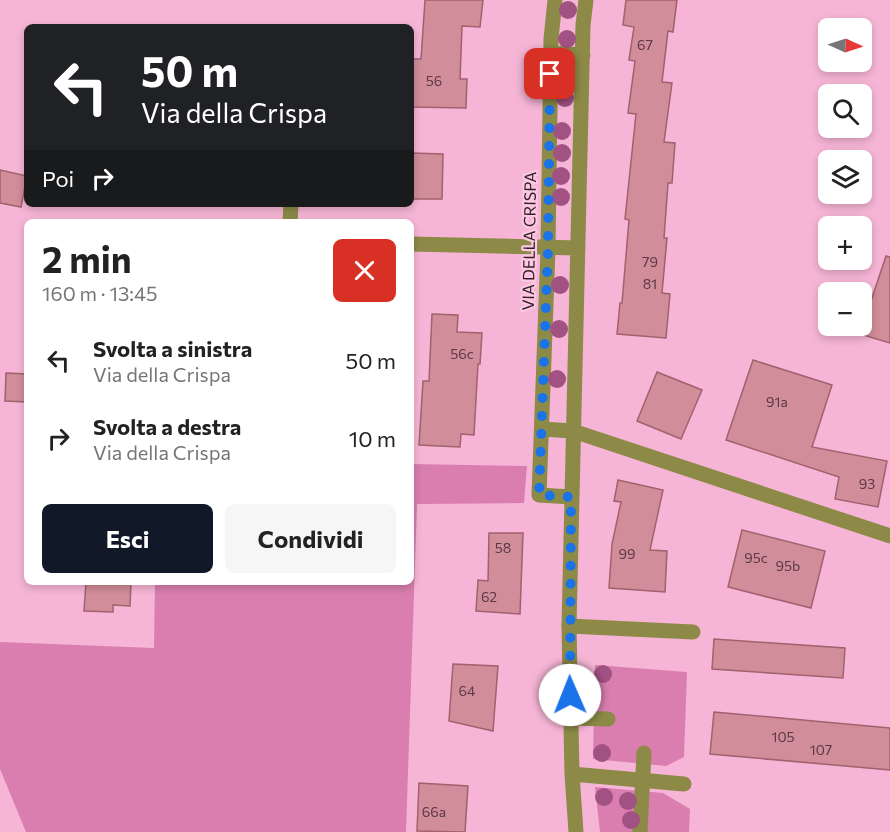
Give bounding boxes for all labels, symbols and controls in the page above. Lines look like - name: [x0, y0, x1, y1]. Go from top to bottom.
- north arrow: [818, 18, 872, 72]
- map controls: [818, 18, 872, 336]
- house number: 67: [637, 36, 653, 53]
- text: 50 m: [141, 44, 238, 96]
- icon: left: [42, 48, 120, 126]
- pin: [524, 48, 575, 99]
- icon: arrive: [533, 57, 566, 90]
- house number: 56: [426, 72, 442, 89]
- button: search: [818, 84, 872, 138]
- text: Via della Crispa: [141, 96, 327, 129]
- button: layers: [818, 150, 872, 204]
- icon: right: [86, 162, 119, 195]
- text: Poi: [42, 165, 74, 192]
- street label: VIA DELLA CRISPA: [518, 171, 539, 311]
- button: +: [818, 216, 872, 270]
- text: 2 min: [42, 236, 132, 280]
- button: close: [333, 239, 396, 302]
- house number: 79: [642, 253, 658, 270]
- house number: 81: [643, 275, 657, 292]
- text: 160 m · 13:45: [42, 281, 158, 305]
- button: −: [818, 282, 872, 336]
- text: Svolta a sinistra: [93, 335, 252, 362]
- icon: left: [42, 344, 75, 377]
- house number: 56c: [450, 345, 474, 362]
- text: 50 m: [346, 347, 396, 374]
- text: Via della Crispa: [93, 362, 231, 386]
- house number: 91a: [766, 393, 788, 410]
- text: Svolta a destra: [93, 413, 241, 440]
- icon: right: [42, 422, 75, 455]
- text: 10 m: [349, 425, 396, 452]
- text: Via della Crispa: [93, 440, 231, 464]
- house number: 93: [859, 475, 875, 492]
- button: Esci: [42, 504, 213, 573]
- button: Condividi: [225, 504, 396, 573]
- house number: 58: [495, 539, 511, 556]
- house number: 99: [619, 545, 636, 562]
- house number: 95c: [744, 549, 768, 566]
- house number: 95b: [776, 557, 800, 574]
- house number: 62: [481, 588, 497, 605]
- position arrow: [538, 663, 602, 727]
- house number: 64: [459, 682, 476, 699]
- house number: 105: [771, 728, 795, 745]
- house number: 107: [810, 741, 832, 758]
- house number: 66a: [422, 803, 446, 820]

